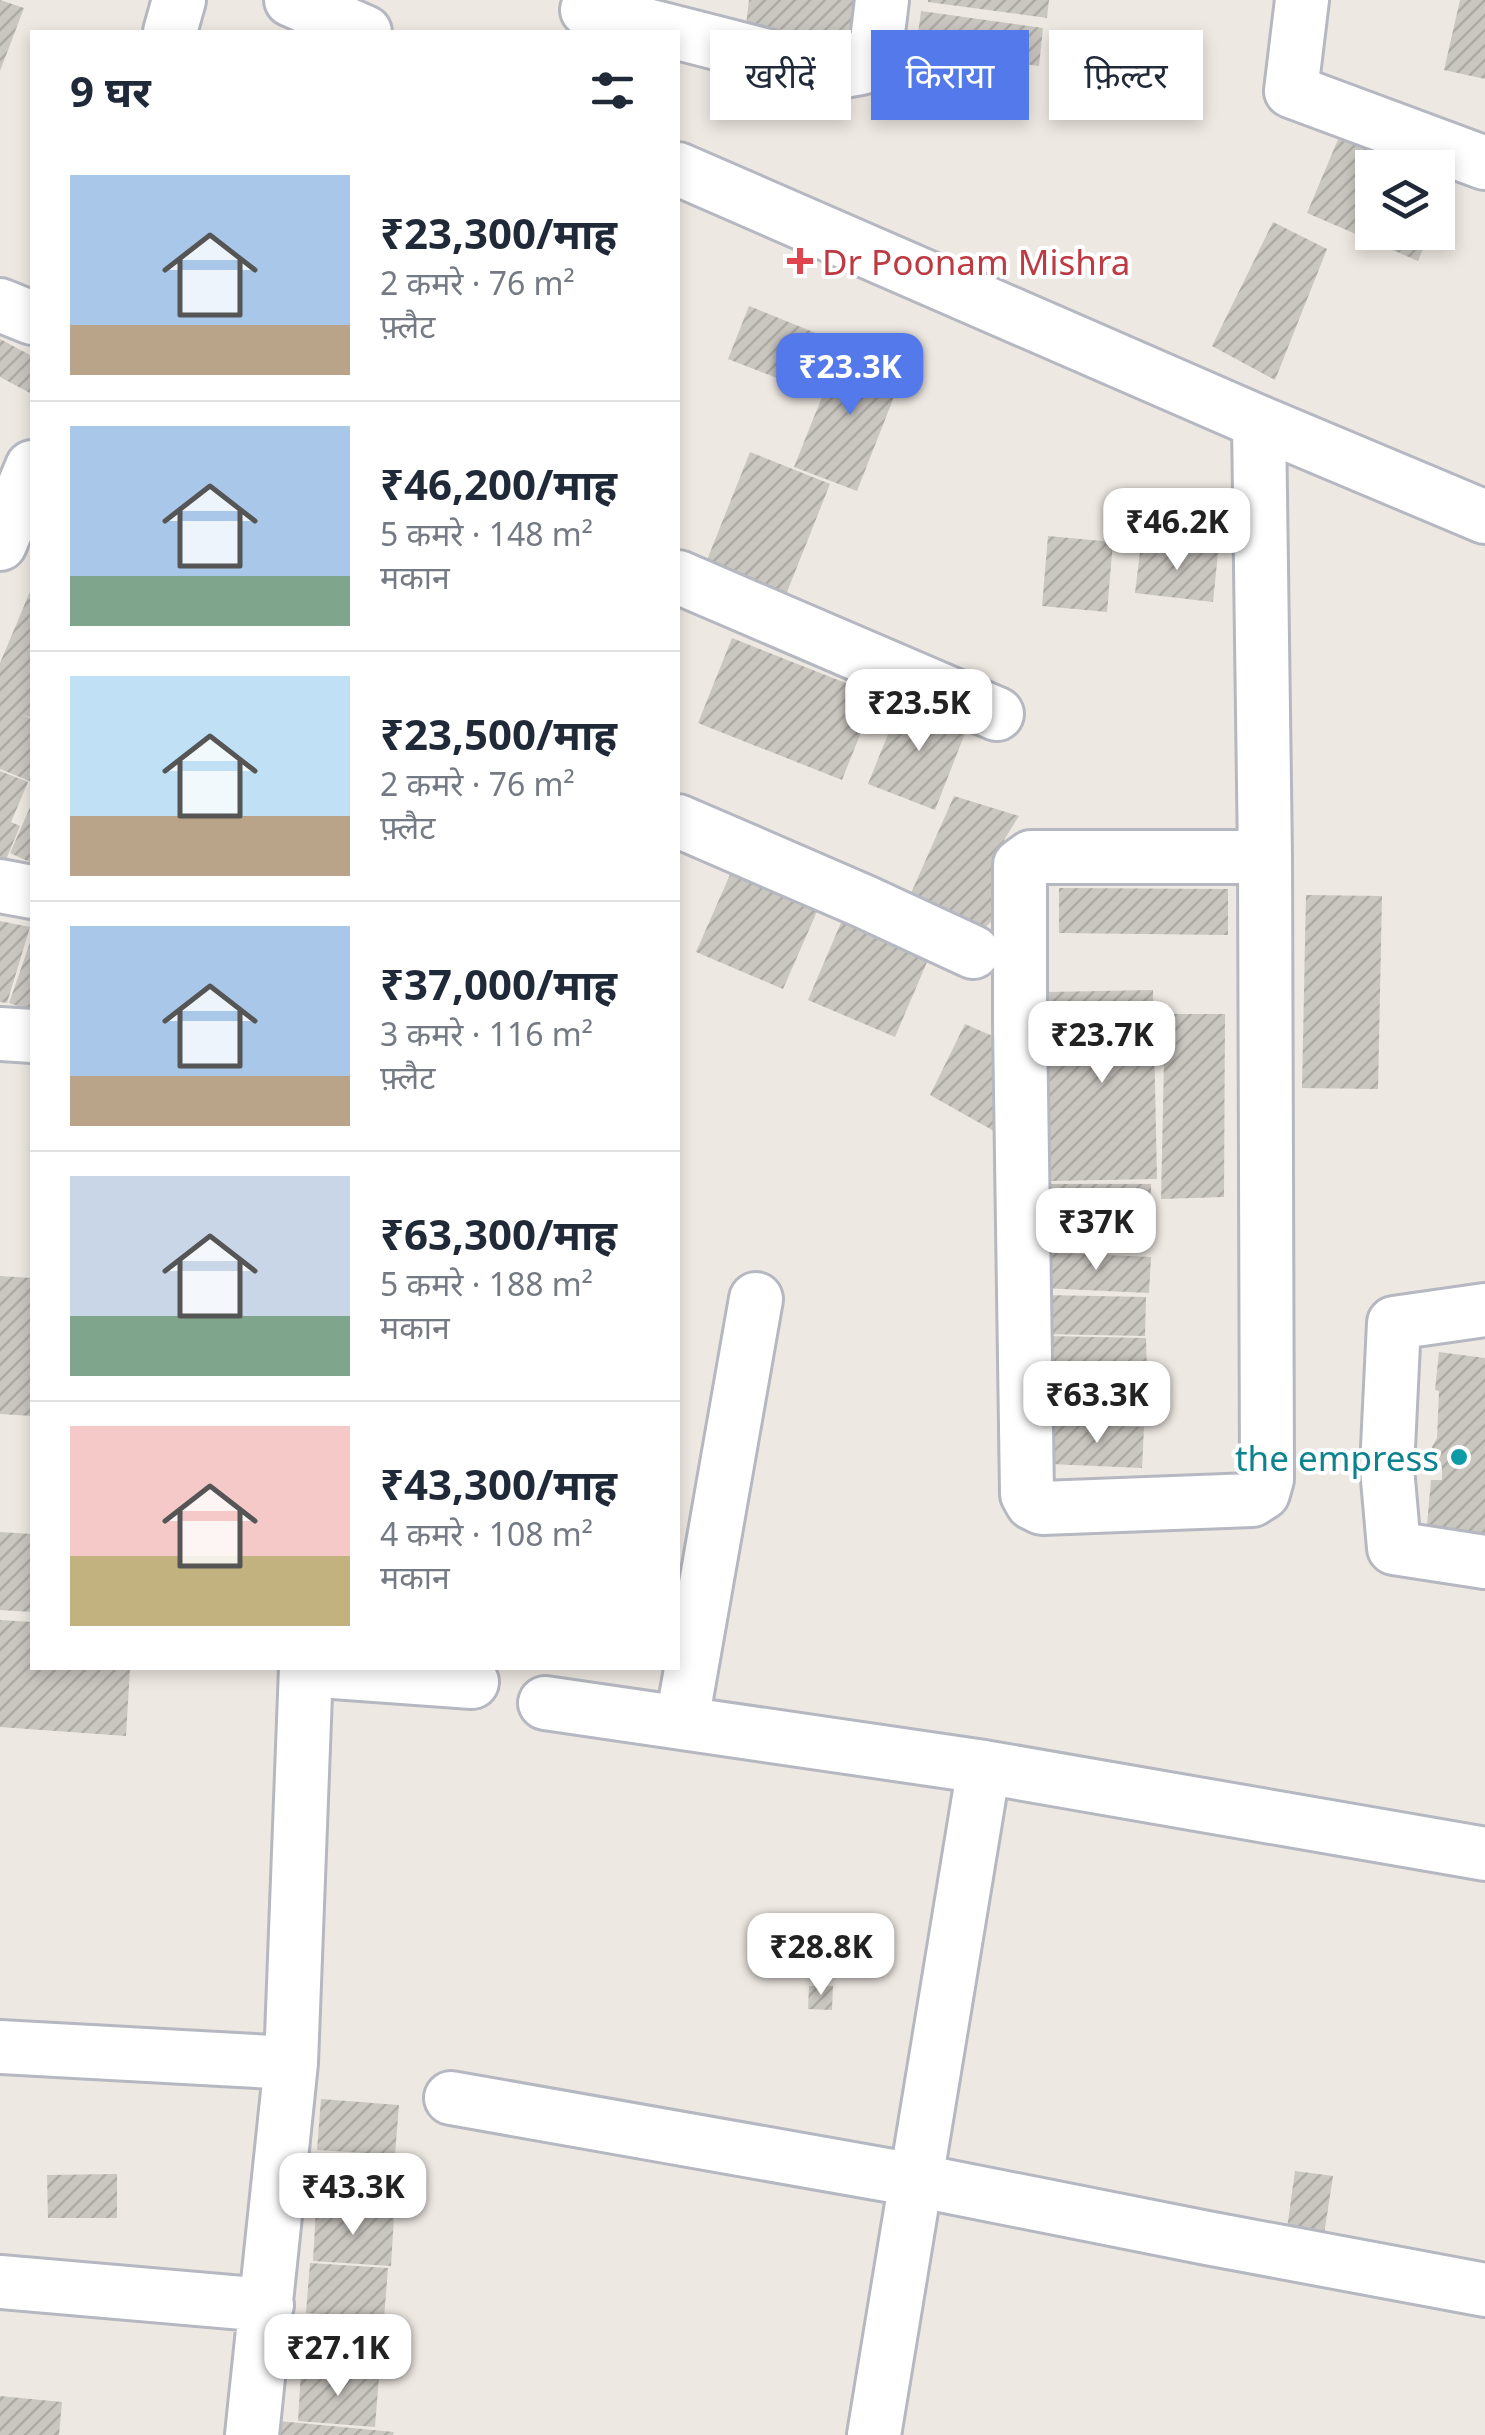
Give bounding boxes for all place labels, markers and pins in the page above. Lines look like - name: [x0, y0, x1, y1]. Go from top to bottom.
- place label: Dr Poonam Mishra: [822, 238, 1130, 285]
- marker: Dr Poonam Mishra: [787, 248, 813, 274]
- pin: ₹23.3K: [769, 333, 931, 418]
- pin: ₹46.2K: [1096, 488, 1258, 573]
- pin: ₹23.5K: [838, 669, 1000, 754]
- pin: ₹23.7K: [1021, 1001, 1183, 1086]
- pin: ₹37K: [1037, 1188, 1155, 1273]
- pin: ₹63.3K: [1016, 1361, 1178, 1446]
- place label: the empress: [1235, 1434, 1439, 1481]
- marker: the empress: [1448, 1446, 1470, 1468]
- pin: ₹28.8K: [740, 1913, 902, 1998]
- pin: ₹43.3K: [272, 2153, 434, 2238]
- pin: ₹27.1K: [257, 2314, 419, 2399]

